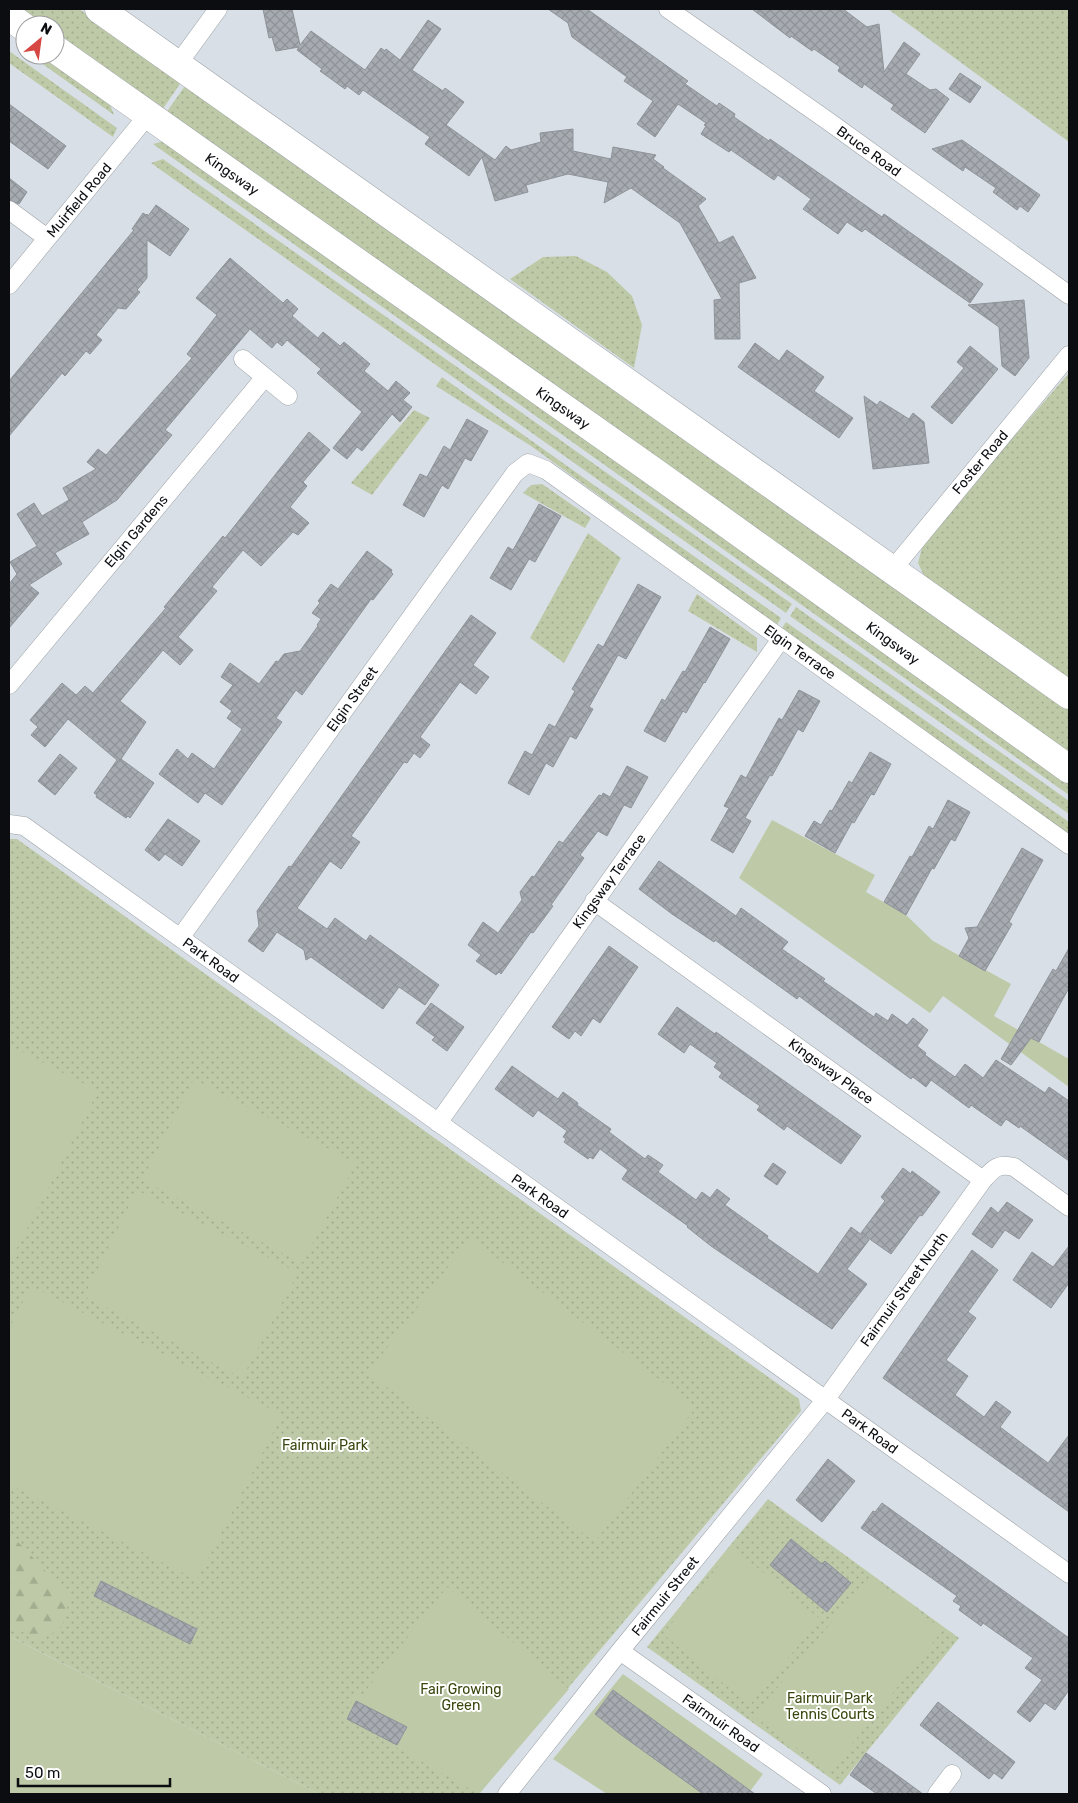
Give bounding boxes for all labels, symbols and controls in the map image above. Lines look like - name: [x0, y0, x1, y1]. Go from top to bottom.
- north arrow: [15, 15, 65, 65]
- text: N: [38, 19, 55, 39]
- street label: Bruce Road: [833, 122, 904, 180]
- street label: Kingsway: [201, 150, 262, 199]
- street label: Muirfield Road: [43, 160, 116, 241]
- street label: Kingsway: [532, 384, 593, 433]
- street label: Foster Road: [949, 427, 1012, 498]
- street label: Elgin Gardens: [101, 491, 172, 571]
- street label: Kingsway: [863, 618, 923, 669]
- street label: Elgin Terrace: [761, 621, 839, 683]
- street label: Elgin Street: [323, 663, 382, 735]
- street label: Kingsway Terrace: [569, 830, 650, 932]
- street label: Park Road: [179, 934, 242, 987]
- street label: Kingsway Place: [785, 1035, 877, 1108]
- street label: Park Road: [508, 1171, 571, 1222]
- street label: Fairmuir Street North: [857, 1229, 952, 1350]
- street label: Park Road: [838, 1405, 901, 1458]
- park label: Fairmuir Park: [282, 1437, 369, 1454]
- street label: Fairmuir Street: [628, 1553, 703, 1640]
- park label: Fair Growing Green: [420, 1681, 502, 1714]
- park label: Fairmuir Park Tennis Courts: [785, 1690, 875, 1723]
- street label: Fairmuir Road: [679, 1691, 762, 1756]
- scale bar: [18, 1756, 170, 1788]
- text: 50 m: [25, 1764, 60, 1782]

